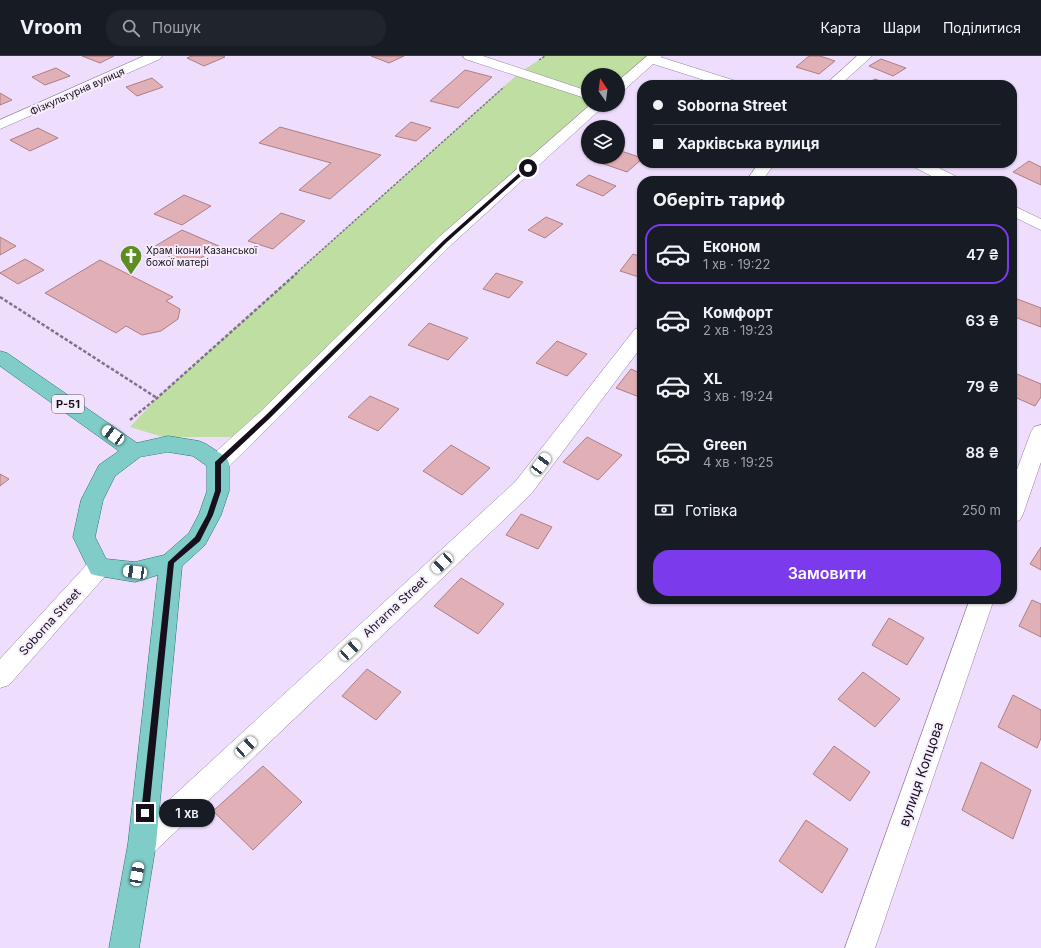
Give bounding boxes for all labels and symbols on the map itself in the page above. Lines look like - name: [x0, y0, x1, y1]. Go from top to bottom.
- street label: Фізкультурна вулиця: [28, 65, 126, 117]
- north arrow: [581, 68, 625, 112]
- route start: [519, 159, 537, 177]
- church icon: Храм ікони Казанської божої матері: [118, 243, 144, 276]
- place label: Храм ікони Казанської божої матері: [146, 244, 258, 268]
- road number: Р-51: [52, 395, 84, 413]
- car: [100, 423, 126, 447]
- car: [529, 451, 553, 477]
- car: [429, 550, 455, 576]
- car: [122, 564, 148, 580]
- street label: Ahrarna Street: [359, 573, 430, 640]
- street label: Soborna Street: [16, 585, 84, 658]
- car: [337, 637, 363, 663]
- street label: вулиця Копцова: [895, 719, 946, 828]
- car: [233, 734, 259, 760]
- callout: 1 хв: [159, 799, 215, 827]
- route end: [136, 804, 154, 822]
- car: [129, 861, 145, 887]

